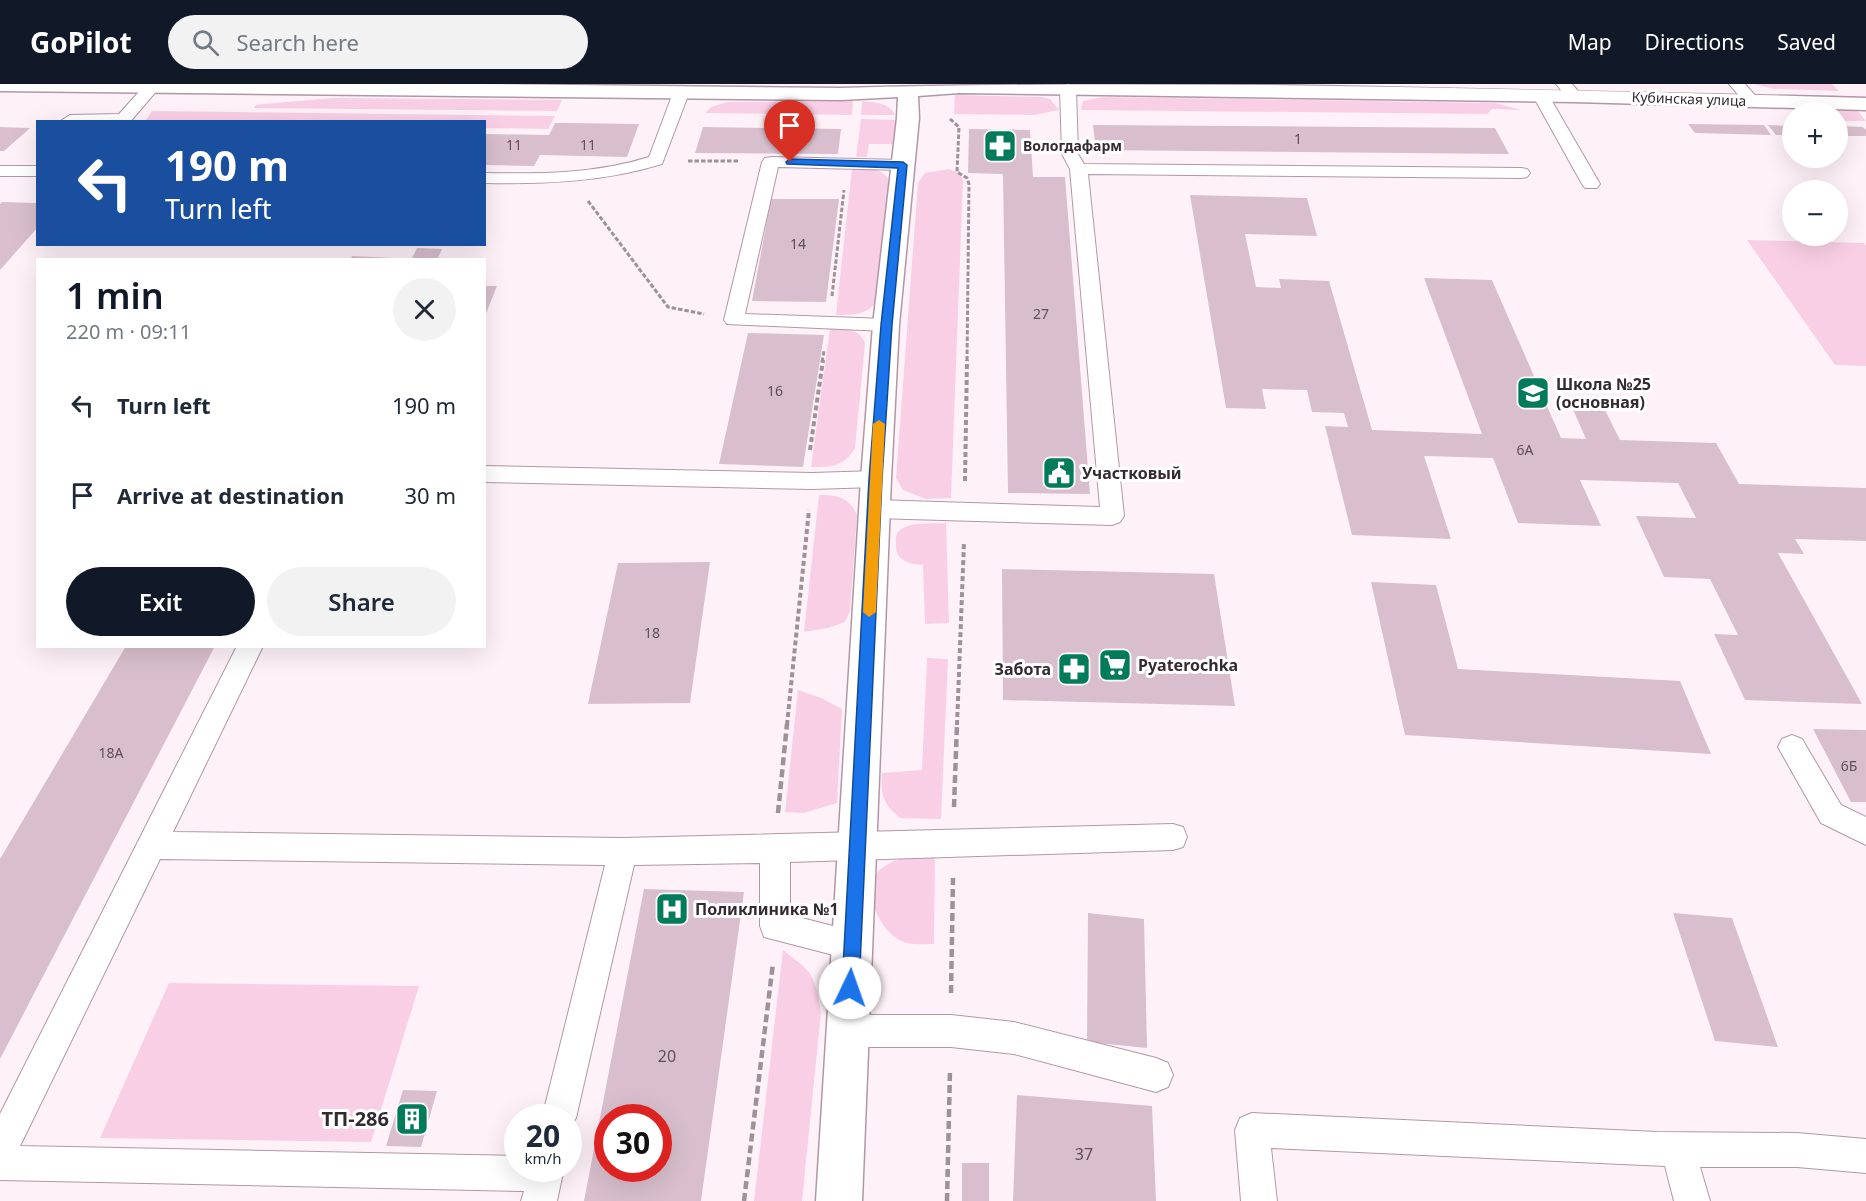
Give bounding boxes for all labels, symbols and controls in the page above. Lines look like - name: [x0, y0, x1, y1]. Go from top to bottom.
- search box: [168, 15, 588, 69]
- text: GoPilot: [30, 23, 132, 61]
- icon: search: [189, 26, 222, 59]
- text: Search here: [237, 27, 359, 57]
- text: Map: [1568, 28, 1612, 56]
- text: Directions: [1645, 28, 1744, 56]
- text: Saved: [1777, 28, 1836, 56]
- street label: Кубинская улица: [1631, 87, 1747, 110]
- pin: [764, 100, 815, 162]
- map controls: [1782, 102, 1848, 246]
- button: +: [1782, 102, 1848, 168]
- icon: arrive: [773, 109, 806, 142]
- pharmacy icon: Вологдафарм: [982, 128, 1018, 164]
- house number: 1: [1294, 129, 1302, 148]
- house number: 11: [506, 135, 522, 154]
- house number: 11: [580, 135, 596, 154]
- text: 190 m: [165, 136, 289, 193]
- place label: Вологдафарм: [1023, 136, 1122, 155]
- icon: left: [66, 144, 144, 222]
- button: −: [1782, 180, 1848, 246]
- text: Turn left: [165, 190, 271, 227]
- house number: 14: [790, 234, 806, 253]
- text: 1 min: [66, 271, 164, 320]
- button: close: [393, 278, 456, 341]
- house number: 27: [1033, 304, 1049, 323]
- text: 220 m · 09:11: [66, 318, 191, 345]
- place label: Школа №25 (основная): [1556, 373, 1651, 413]
- school or university icon: Школа №25 (основная): [1515, 375, 1551, 411]
- house number: 16: [767, 381, 783, 400]
- icon: left: [66, 389, 99, 422]
- text: Turn left: [117, 390, 211, 420]
- text: 190 m: [392, 390, 456, 420]
- house number: 6А: [1517, 440, 1534, 459]
- public building icon: Участковый: [1041, 455, 1077, 491]
- place label: Участковый: [1082, 462, 1182, 484]
- icon: arrive: [66, 479, 99, 512]
- text: Arrive at destination: [117, 480, 344, 510]
- text: 30 m: [405, 480, 456, 510]
- button: Exit: [66, 567, 255, 636]
- button: Share: [267, 567, 456, 636]
- house number: 18: [644, 623, 660, 642]
- supermarket icon: Pyaterochka: [1097, 647, 1133, 683]
- pharmacy icon: Забота: [1056, 651, 1092, 687]
- place label: Pyaterochka: [1138, 654, 1238, 676]
- place label: Забота: [995, 658, 1051, 680]
- house number: 18А: [99, 743, 124, 762]
- house number: 6Б: [1841, 756, 1857, 775]
- hospital icon: Поликлиника №1: [654, 891, 690, 927]
- place label: Поликлиника №1: [695, 898, 839, 920]
- position arrow: [818, 956, 882, 1020]
- house number: 20: [658, 1045, 676, 1067]
- building icon: ТП-286: [394, 1101, 430, 1137]
- speed limit sign: 30: [594, 1104, 672, 1182]
- place label: ТП-286: [322, 1105, 389, 1132]
- text: 20: [526, 1115, 560, 1156]
- house number: 37: [1075, 1143, 1093, 1165]
- text: km/h: [525, 1148, 561, 1168]

